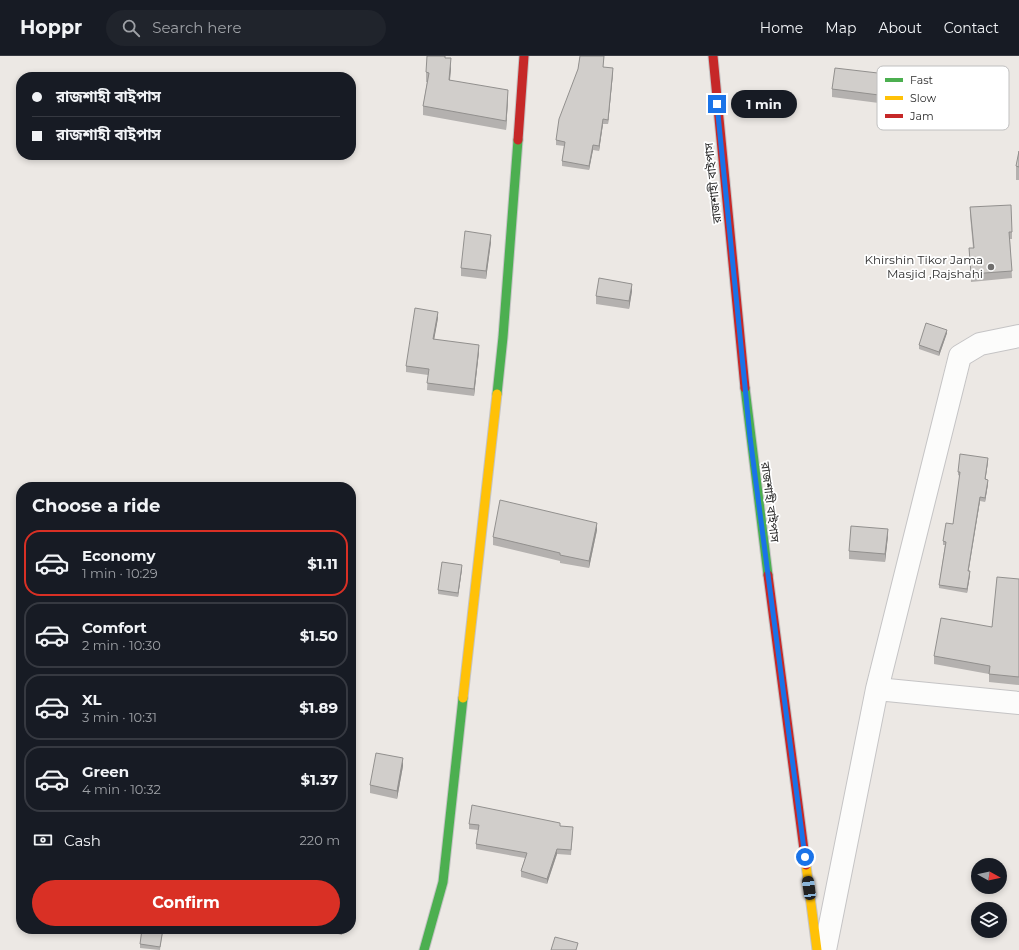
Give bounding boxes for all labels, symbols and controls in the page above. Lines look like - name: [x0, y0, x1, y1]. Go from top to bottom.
- search box: [106, 10, 386, 46]
- text: Hoppr: [20, 16, 82, 39]
- icon: search: [120, 17, 142, 39]
- text: Search here: [152, 18, 241, 37]
- text: Home: [760, 19, 803, 37]
- text: Map: [825, 19, 856, 37]
- text: About: [878, 19, 922, 37]
- text: Contact: [944, 19, 999, 37]
- legend: [877, 66, 1009, 130]
- text: Fast: [910, 73, 934, 87]
- text: রাজশাহী বাইপাস: [56, 87, 161, 106]
- callout: 1 min: [731, 90, 797, 118]
- text: Slow: [910, 91, 936, 105]
- route end: [708, 95, 726, 113]
- text: 1 min: [746, 96, 782, 112]
- text: Jam: [909, 109, 934, 123]
- text: রাজশাহী বাইপাস: [56, 125, 161, 144]
- street label: রাজশাহী বাইপাস: [701, 142, 724, 225]
- place label: Khirshin Tikor Jama Masjid ,Rajshahi: [864, 252, 983, 281]
- marker: Khirshin Tikor Jama Masjid ,Rajshahi: [986, 262, 996, 272]
- street label: রাজশাহী বাইপাস: [758, 460, 783, 543]
- text: Choose a ride: [32, 495, 160, 517]
- icon: car: [34, 545, 70, 581]
- text: Economy: [82, 546, 155, 565]
- text: $1.11: [307, 554, 338, 573]
- text: 1 min · 10:29: [82, 565, 158, 581]
- icon: car: [34, 617, 70, 653]
- text: Comfort: [82, 618, 147, 637]
- text: $1.50: [300, 626, 338, 645]
- text: 2 min · 10:30: [82, 637, 161, 653]
- icon: car: [34, 689, 70, 725]
- text: XL: [82, 690, 101, 709]
- text: $1.89: [299, 698, 338, 717]
- text: 3 min · 10:31: [82, 709, 157, 725]
- icon: car: [34, 761, 70, 797]
- text: Green: [82, 762, 129, 781]
- text: $1.37: [301, 770, 338, 789]
- text: 4 min · 10:32: [82, 781, 161, 797]
- icon: cash: [32, 829, 54, 851]
- text: Cash: [64, 831, 101, 850]
- text: 220 m: [299, 832, 340, 848]
- route start: [796, 848, 814, 866]
- north arrow: [971, 858, 1007, 894]
- map controls: [971, 858, 1007, 938]
- car: [801, 875, 817, 901]
- button: Confirm: [32, 880, 340, 926]
- button: layers: [971, 902, 1007, 938]

